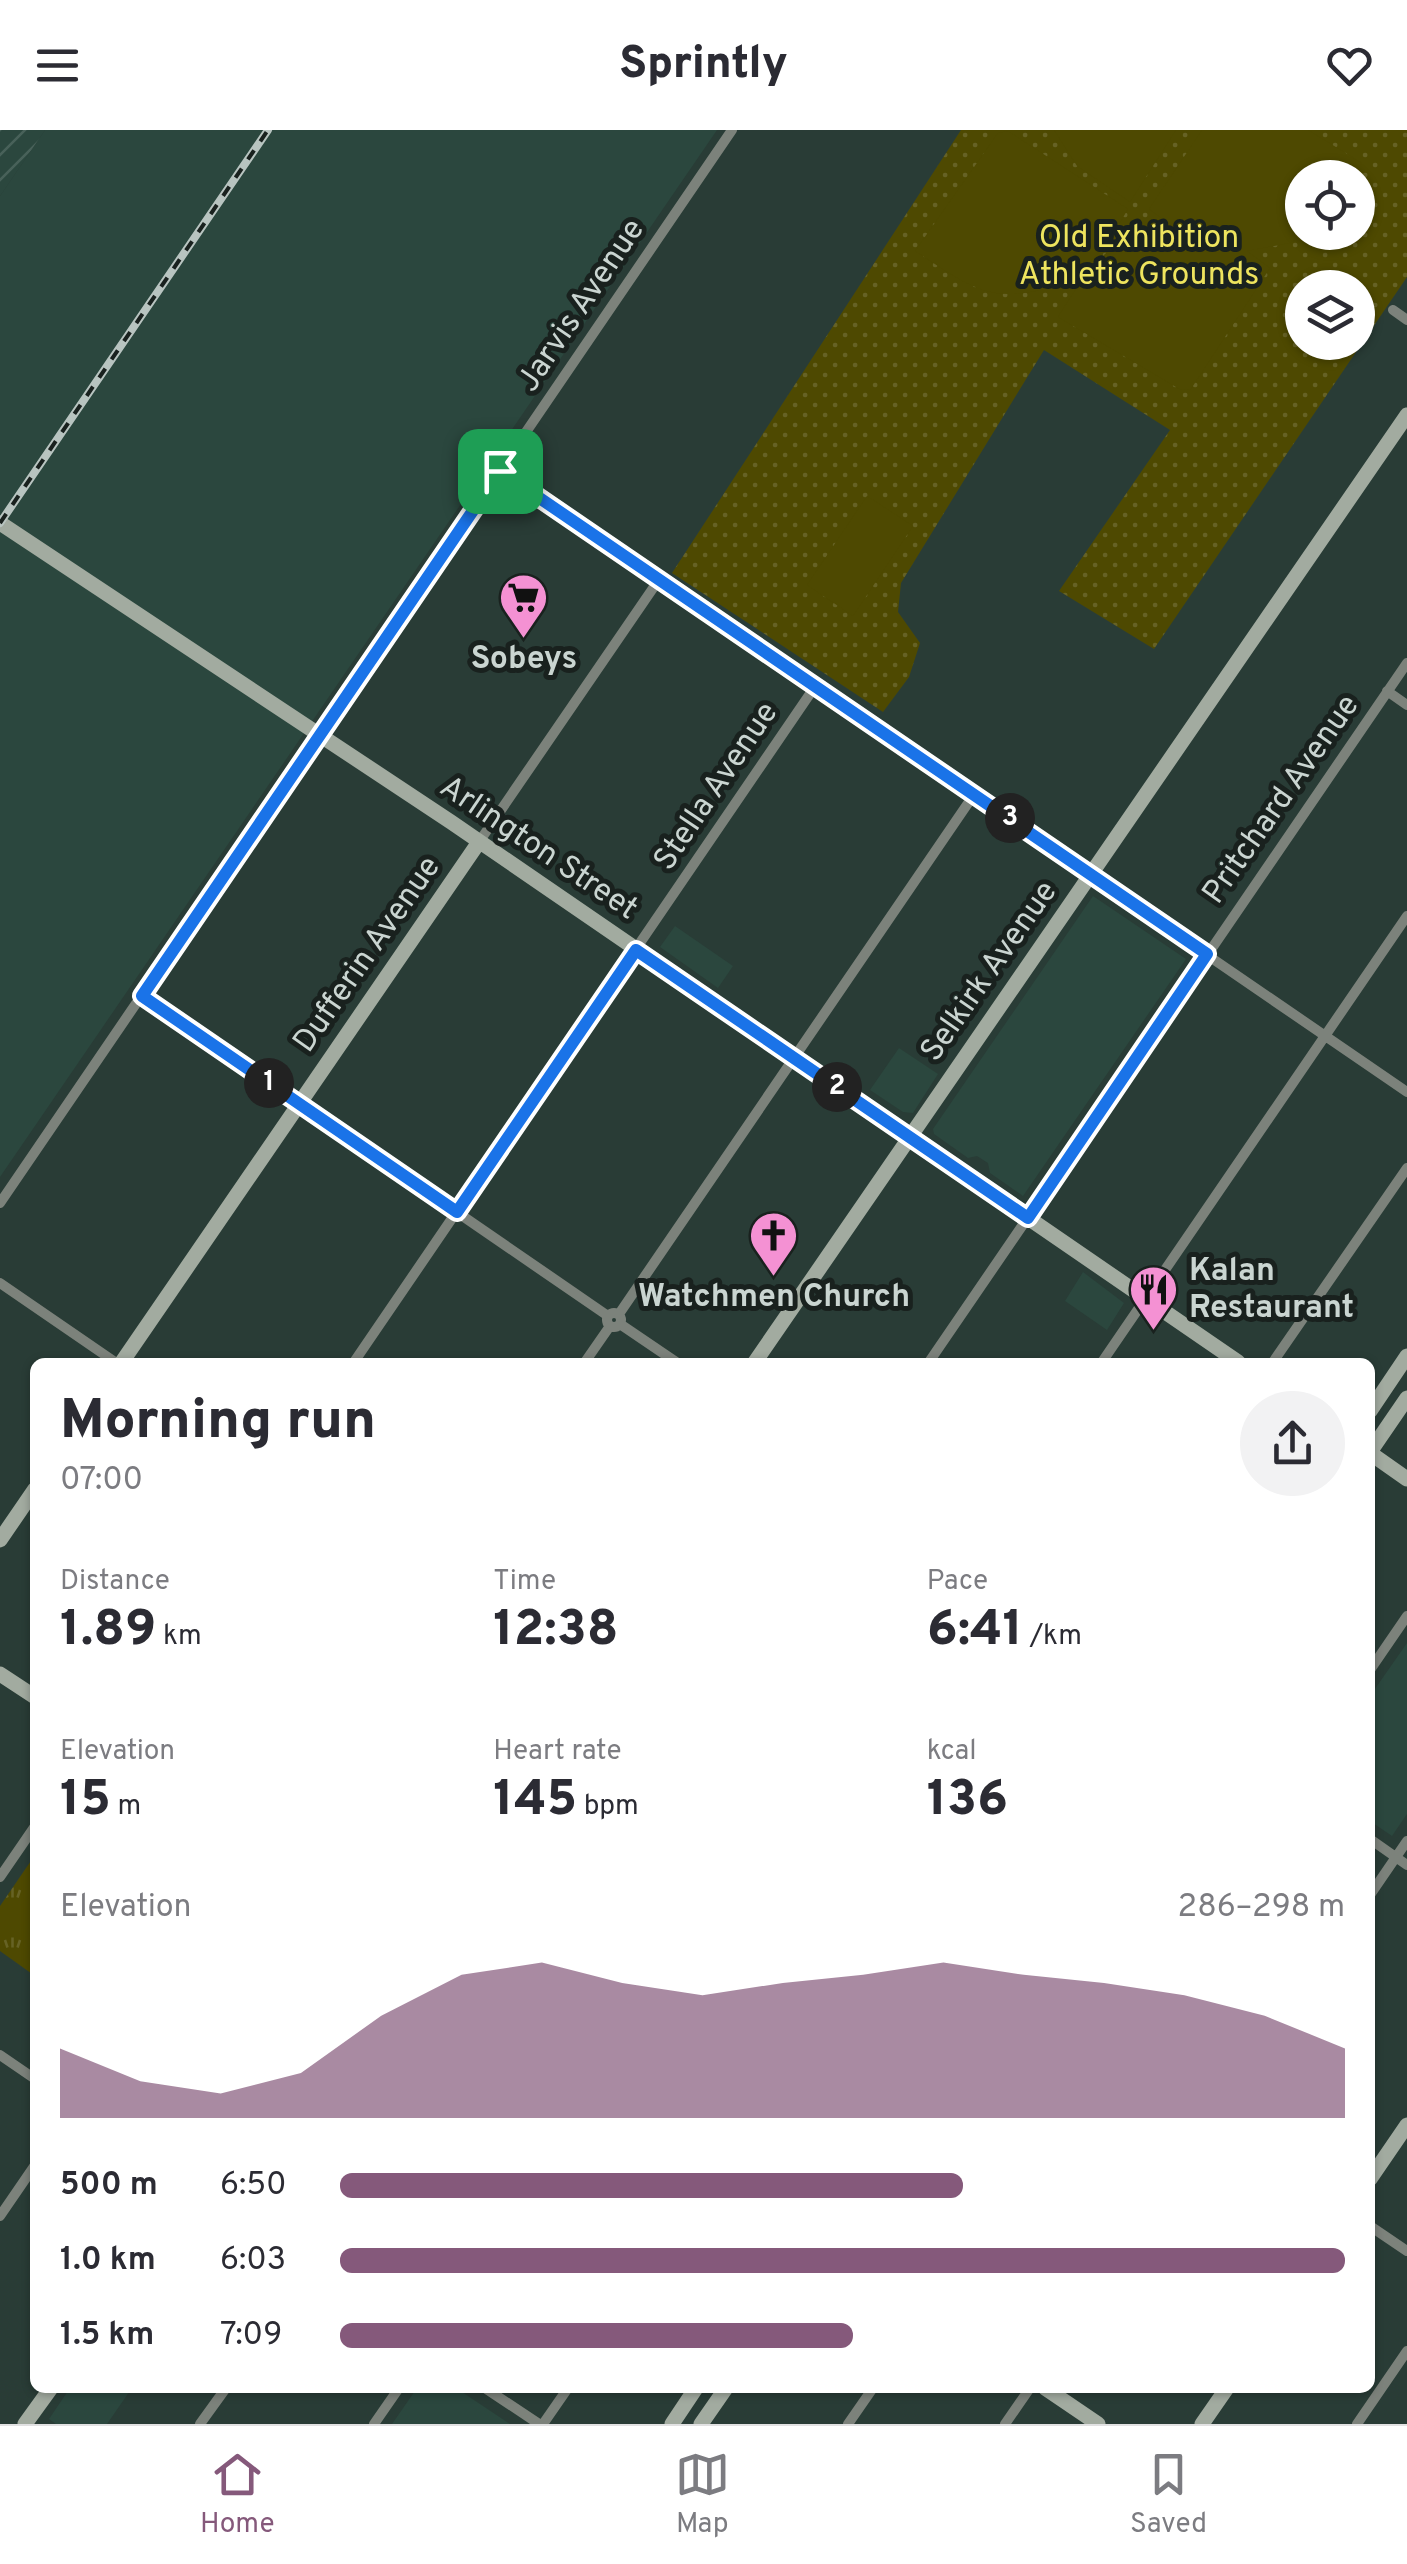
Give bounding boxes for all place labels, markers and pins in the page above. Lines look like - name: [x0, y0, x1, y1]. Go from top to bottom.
- pin: [458, 429, 543, 514]
- supermarket icon: Sobeys: [498, 572, 550, 640]
- place label: Sobeys: [471, 640, 577, 680]
- pin: 3: [985, 793, 1035, 843]
- pin: 1: [244, 1058, 294, 1108]
- pin: 2: [812, 1062, 862, 1112]
- church icon: Watchmen Church: [748, 1210, 800, 1278]
- place label: Kalan Restaurant: [1189, 1252, 1354, 1329]
- restaurant icon: Kalan Restaurant: [1128, 1264, 1180, 1332]
- place label: Watchmen Church: [638, 1278, 910, 1318]

